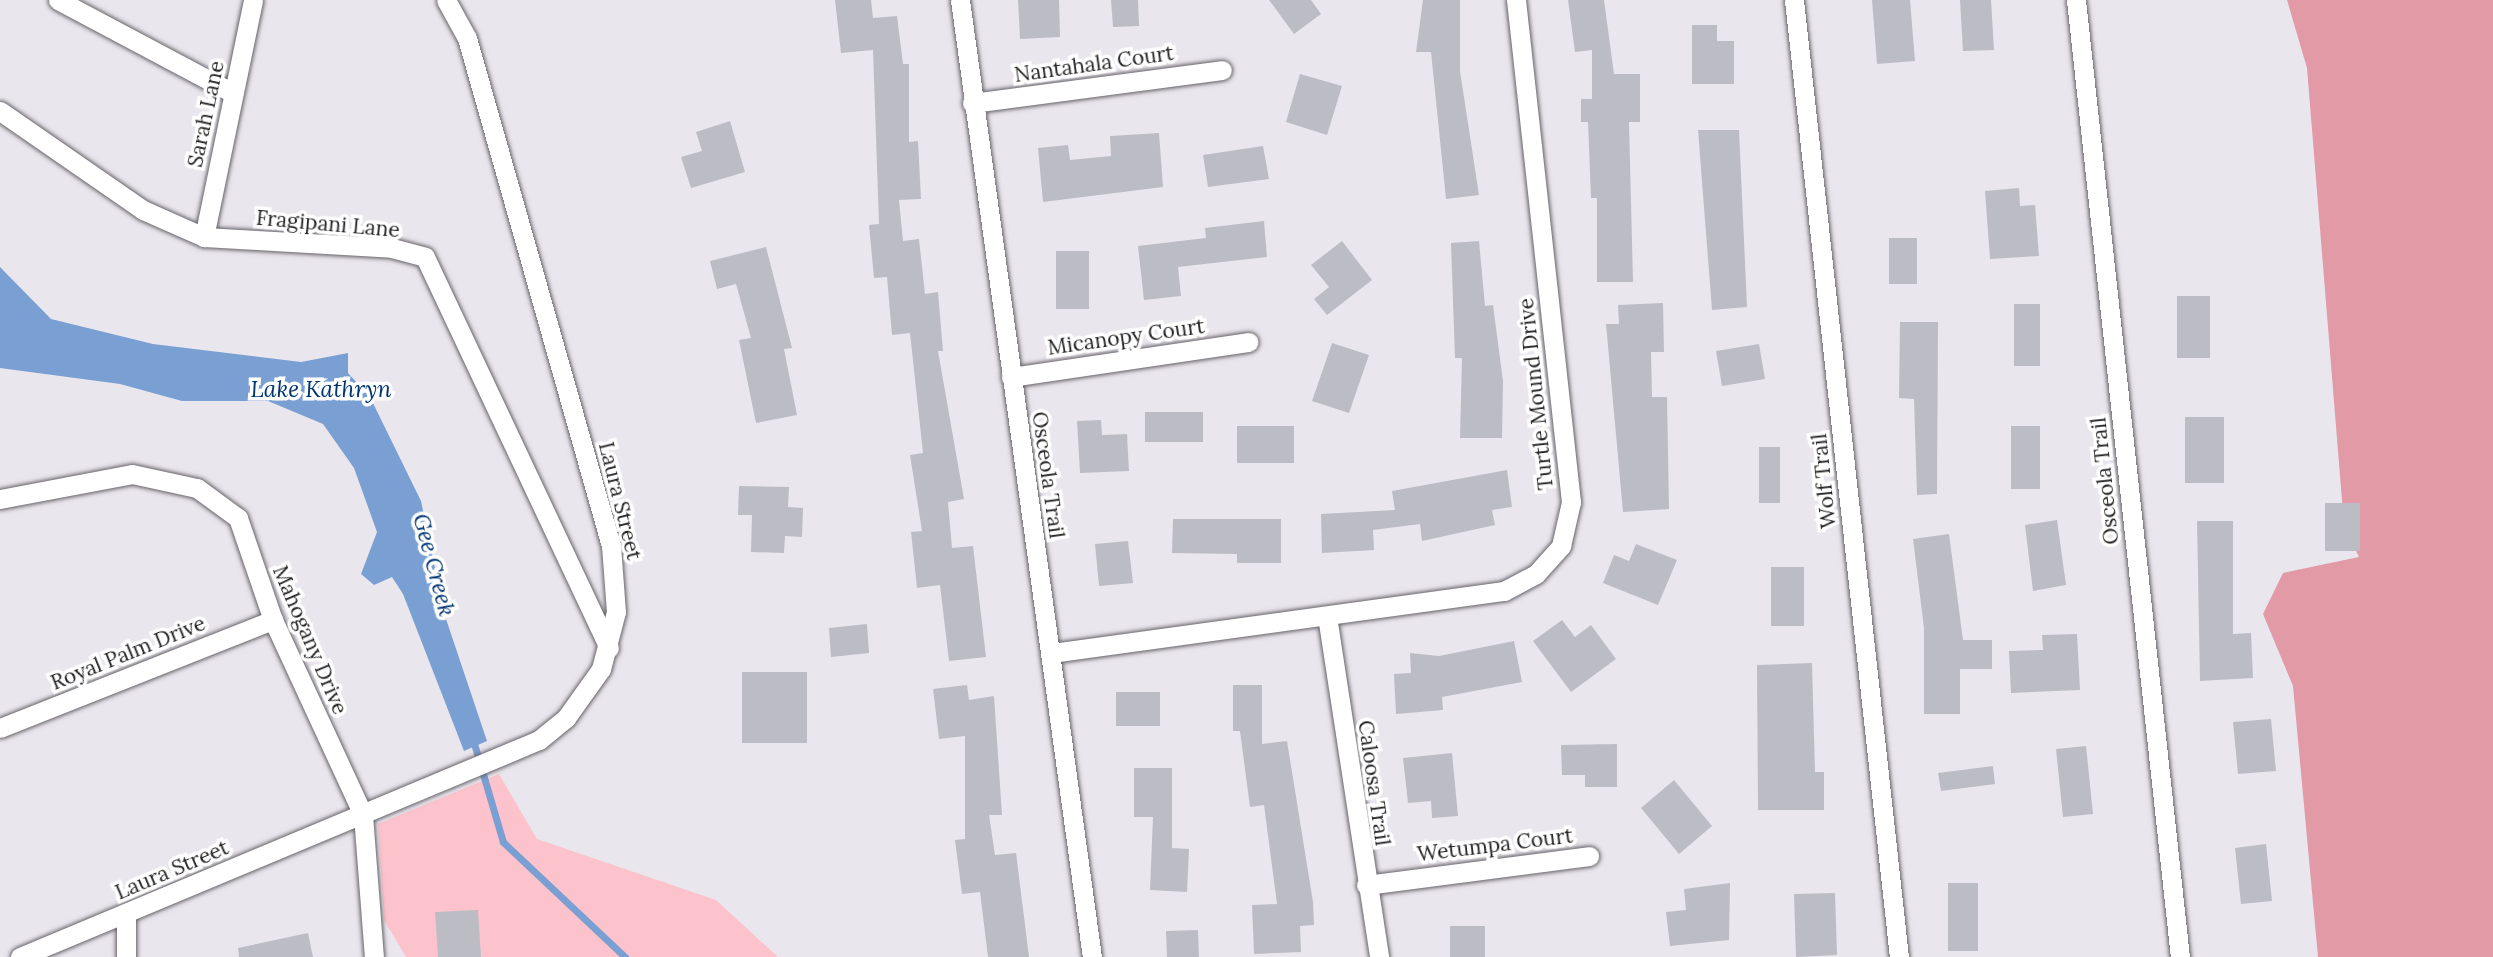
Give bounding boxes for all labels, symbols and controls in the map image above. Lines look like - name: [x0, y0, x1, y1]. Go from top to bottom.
- street label: Nantahala Court: [1013, 40, 1175, 88]
- street label: Sarah Lane: [182, 58, 230, 170]
- street label: Fragipani Lane: [255, 205, 401, 243]
- street label: Turtle Mound Drive: [1513, 297, 1559, 491]
- street label: Micanopy Court: [1046, 314, 1206, 360]
- water label: Lake Kathryn: [251, 375, 391, 403]
- street label: Osceola Trail: [1027, 410, 1069, 540]
- street label: Osceola Trail: [2086, 416, 2124, 546]
- street label: Wolf Trail: [1806, 432, 1842, 530]
- street label: Laura Street: [593, 439, 647, 563]
- water label: Gee Creek: [407, 511, 461, 619]
- street label: Mahogany Drive: [267, 562, 353, 718]
- street label: Royal Palm Drive: [47, 611, 209, 695]
- street label: Caloosa Trail: [1353, 719, 1395, 847]
- street label: Wetumpa Court: [1416, 823, 1574, 867]
- street label: Laura Street: [112, 835, 232, 905]

